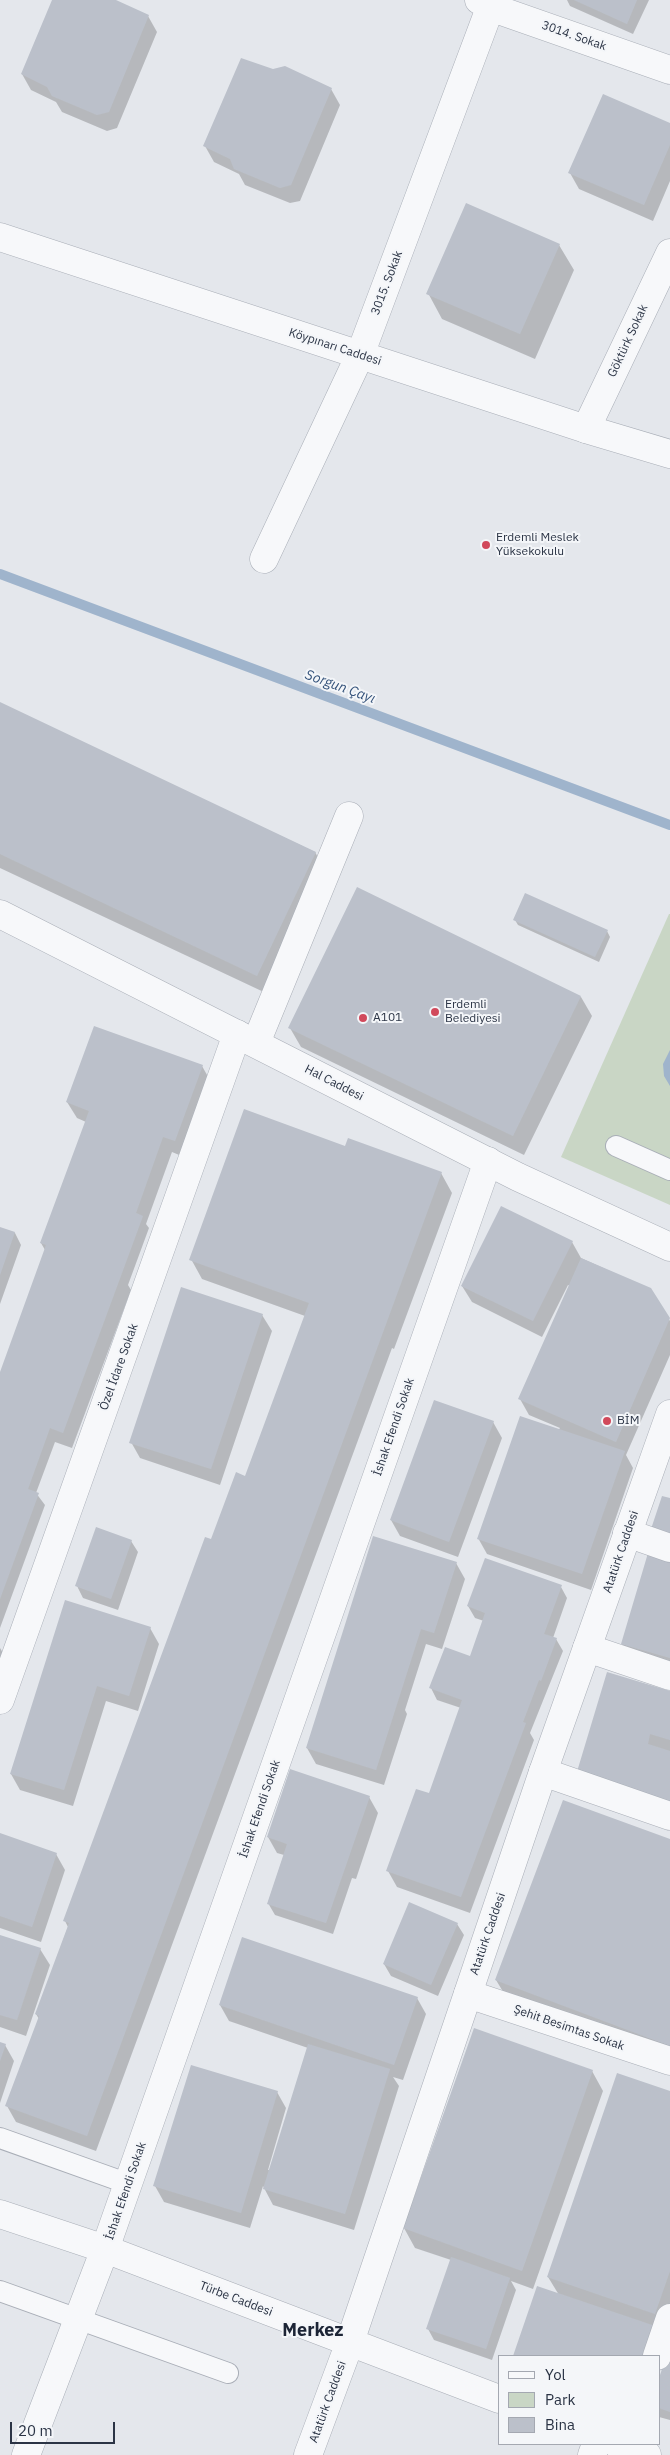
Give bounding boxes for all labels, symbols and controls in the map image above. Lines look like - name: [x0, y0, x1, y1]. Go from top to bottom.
- street label: 3014. Sokak: [540, 18, 608, 54]
- street label: 3015. Sokak: [368, 249, 406, 317]
- street label: Göktürk Sokak: [605, 302, 651, 380]
- street label: Köypınarı Caddesi: [287, 325, 383, 369]
- place label: Erdemli Meslek Yüksekokulu: [496, 531, 579, 559]
- marker: Erdemli Meslek Yüksekokulu: [480, 539, 492, 551]
- water label: Sorgun Çayı: [303, 667, 377, 707]
- place label: Erdemli Belediyesi: [445, 998, 501, 1026]
- marker: Erdemli Belediyesi: [429, 1006, 441, 1018]
- place label: A101: [373, 1011, 402, 1025]
- marker: A101: [357, 1012, 369, 1024]
- street label: Hal Caddesi: [302, 1062, 366, 1104]
- street label: Özel İdare Sokak: [97, 1322, 141, 1412]
- street label: İshak Efendi Sokak: [370, 1376, 418, 1478]
- place label: BİM: [617, 1414, 639, 1428]
- marker: BİM: [601, 1415, 613, 1427]
- street label: Atatürk Caddesi: [600, 1509, 642, 1595]
- street label: İshak Efendi Sokak: [236, 1758, 284, 1860]
- street label: Atatürk Caddesi: [467, 1891, 509, 1977]
- street label: Şehit Besimtas Sokak: [512, 2002, 626, 2054]
- street label: İshak Efendi Sokak: [102, 2140, 150, 2242]
- street label: Türbe Caddesi: [197, 2278, 275, 2320]
- district label: Merkez: [282, 2320, 344, 2342]
- legend: [498, 2355, 660, 2445]
- street label: Atatürk Caddesi: [307, 2359, 349, 2445]
- text: Yol: [545, 2365, 566, 2384]
- text: Park: [545, 2390, 575, 2409]
- scale bar: [12, 2412, 118, 2444]
- text: Bina: [545, 2415, 575, 2434]
- text: 20 m: [18, 2421, 53, 2440]

